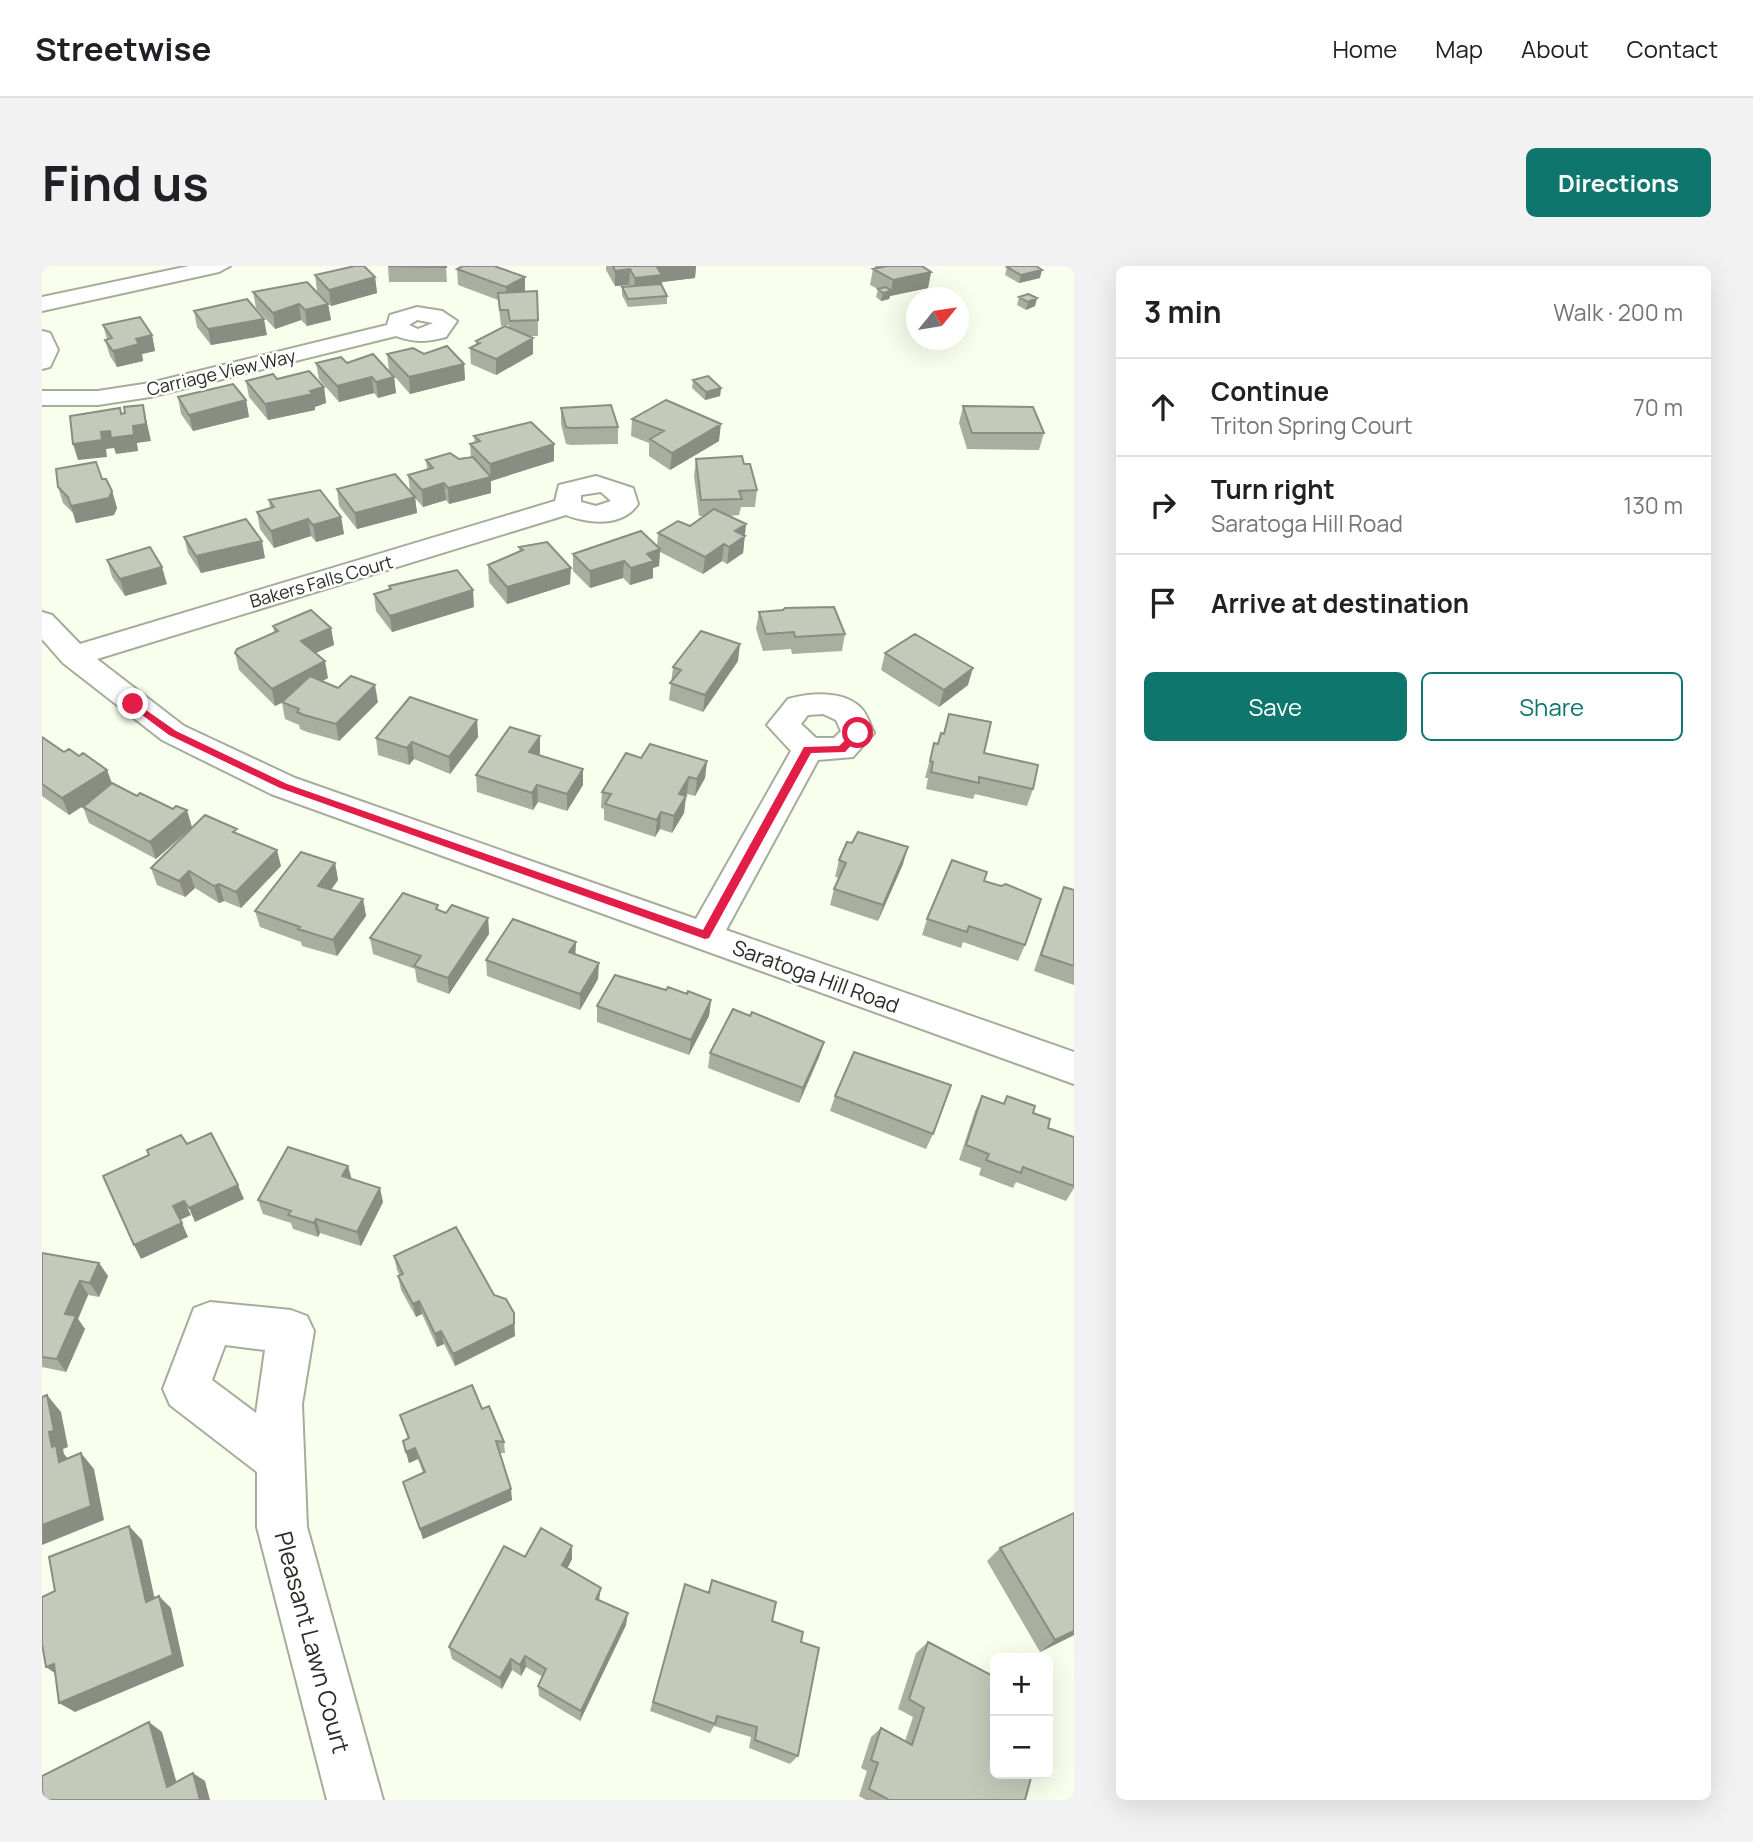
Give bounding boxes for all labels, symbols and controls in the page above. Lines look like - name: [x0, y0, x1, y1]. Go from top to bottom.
- text: Streetwise: [35, 26, 211, 71]
- text: Home: [1332, 32, 1397, 65]
- text: Map: [1435, 32, 1483, 65]
- text: About: [1521, 32, 1589, 65]
- text: Contact: [1627, 32, 1718, 65]
- button: Directions: [1526, 148, 1711, 217]
- text: Find us: [42, 149, 209, 216]
- north arrow: [906, 287, 969, 350]
- text: 3 min: [1144, 291, 1222, 332]
- text: Walk · 200 m: [1553, 296, 1683, 328]
- street label: Carriage View Way: [144, 343, 298, 401]
- text: Continue: [1211, 373, 1329, 409]
- icon: ahead: [1144, 388, 1182, 426]
- text: 70 m: [1633, 391, 1683, 423]
- text: Triton Spring Court: [1211, 409, 1412, 441]
- text: Turn right: [1211, 471, 1335, 507]
- icon: right: [1144, 486, 1182, 524]
- text: 130 m: [1623, 489, 1683, 521]
- text: Saratoga Hill Road: [1211, 507, 1403, 539]
- street label: Bakers Falls Court: [247, 549, 395, 613]
- icon: arrive: [1144, 584, 1182, 622]
- text: Arrive at destination: [1211, 585, 1469, 621]
- button: Save: [1144, 672, 1407, 741]
- button: Share: [1421, 672, 1683, 741]
- route end: [117, 688, 148, 719]
- route start: [842, 717, 873, 748]
- street label: Saratoga Hill Road: [729, 933, 903, 1019]
- street label: Pleasant Lawn Court: [268, 1527, 358, 1757]
- map controls: [990, 1653, 1053, 1779]
- button: +: [990, 1653, 1053, 1716]
- button: −: [990, 1716, 1053, 1779]

